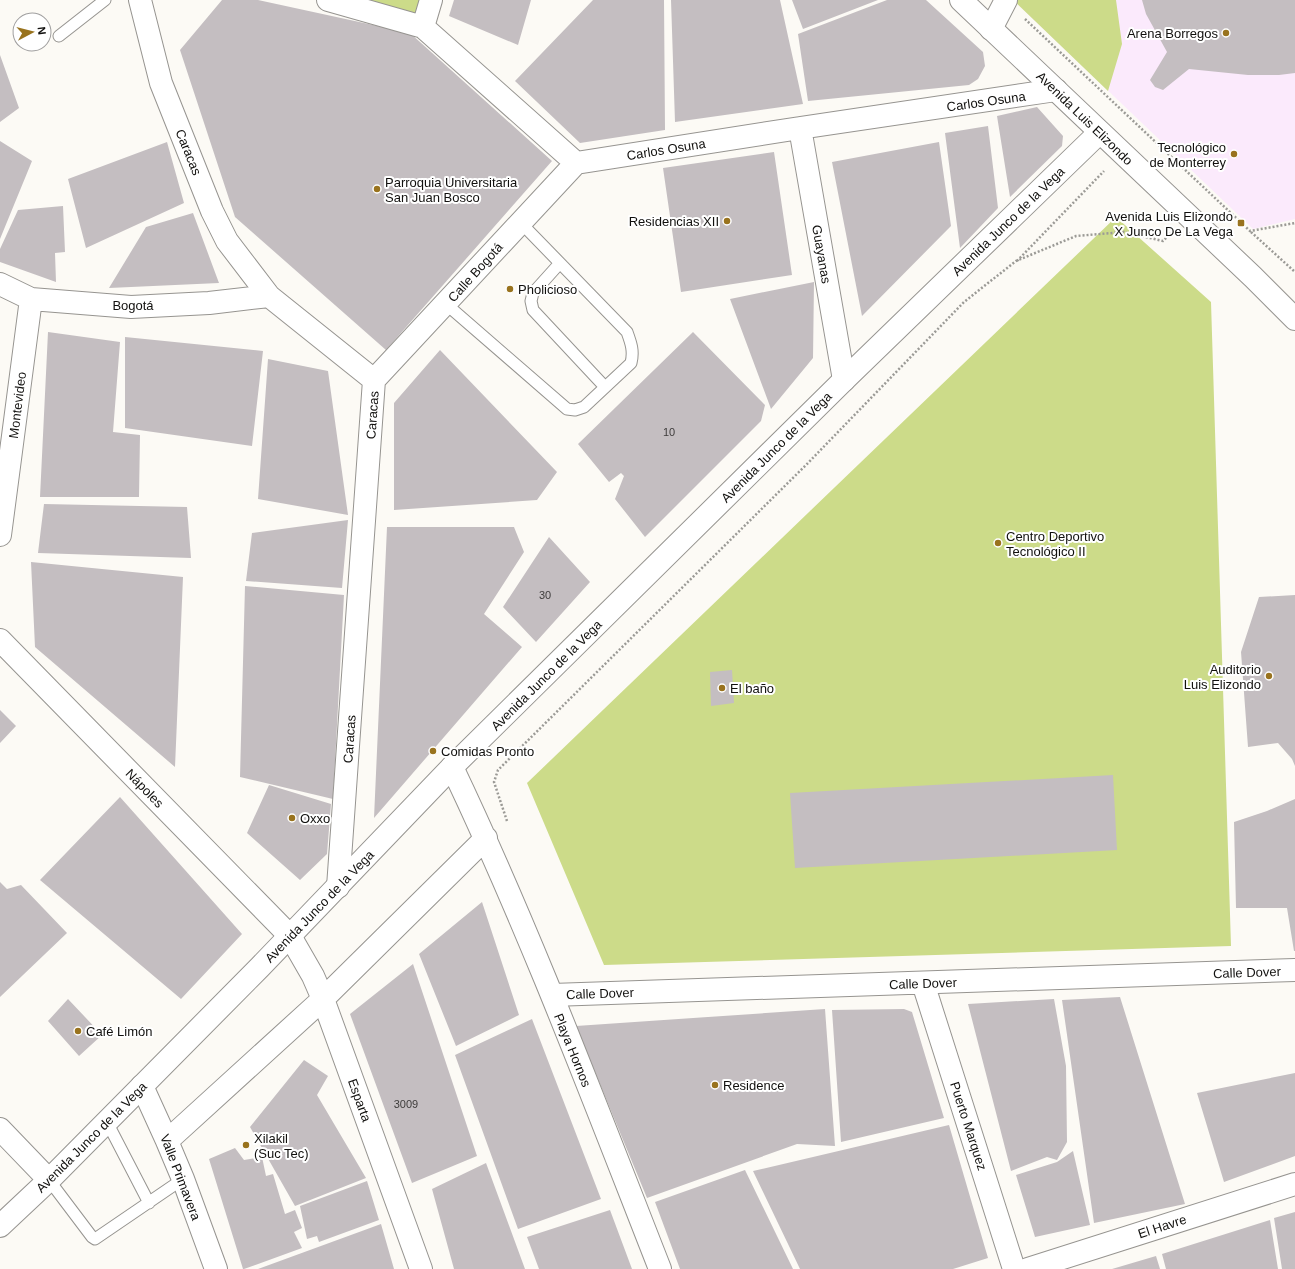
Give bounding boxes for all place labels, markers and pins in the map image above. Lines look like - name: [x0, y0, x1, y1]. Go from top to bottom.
- place label: Arena Borregos: [1127, 26, 1218, 41]
- marker: Arena Borregos: [1221, 28, 1231, 38]
- place label: Tecnológico de Monterrey: [1149, 140, 1226, 170]
- marker: Tecnológico de Monterrey: [1229, 149, 1239, 159]
- place label: Parroquia Universitaria San Juan Bosco: [385, 175, 518, 205]
- marker: Parroquia Universitaria San Juan Bosco: [372, 184, 382, 194]
- place label: Avenida Luis Elizondo X Junco De La Vega: [1105, 209, 1234, 239]
- place label: Residencias XII: [629, 214, 719, 229]
- marker: Residencias XII: [722, 216, 732, 226]
- marker: Avenida Luis Elizondo X Junco De La Vega: [1236, 218, 1246, 228]
- place label: Pholicioso: [518, 282, 577, 297]
- marker: Pholicioso: [505, 284, 515, 294]
- place label: Centro Deportivo Tecnológico II: [1006, 529, 1104, 559]
- marker: Centro Deportivo Tecnológico II: [993, 538, 1003, 548]
- place label: Auditorio Luis Elizondo: [1184, 662, 1261, 692]
- marker: Auditorio Luis Elizondo: [1264, 671, 1274, 681]
- place label: El baño: [730, 681, 774, 696]
- marker: El baño: [717, 683, 727, 693]
- place label: Comidas Pronto: [441, 744, 534, 759]
- marker: Comidas Pronto: [428, 746, 438, 756]
- place label: Oxxo: [300, 811, 330, 826]
- marker: Oxxo: [287, 813, 297, 823]
- place label: Café Limón: [86, 1024, 152, 1039]
- marker: Café Limón: [73, 1026, 83, 1036]
- place label: Residence: [723, 1078, 784, 1093]
- marker: Residence: [710, 1080, 720, 1090]
- place label: Xilakil (Suc Tec): [254, 1131, 309, 1161]
- marker: Xilakil (Suc Tec): [241, 1140, 251, 1150]

